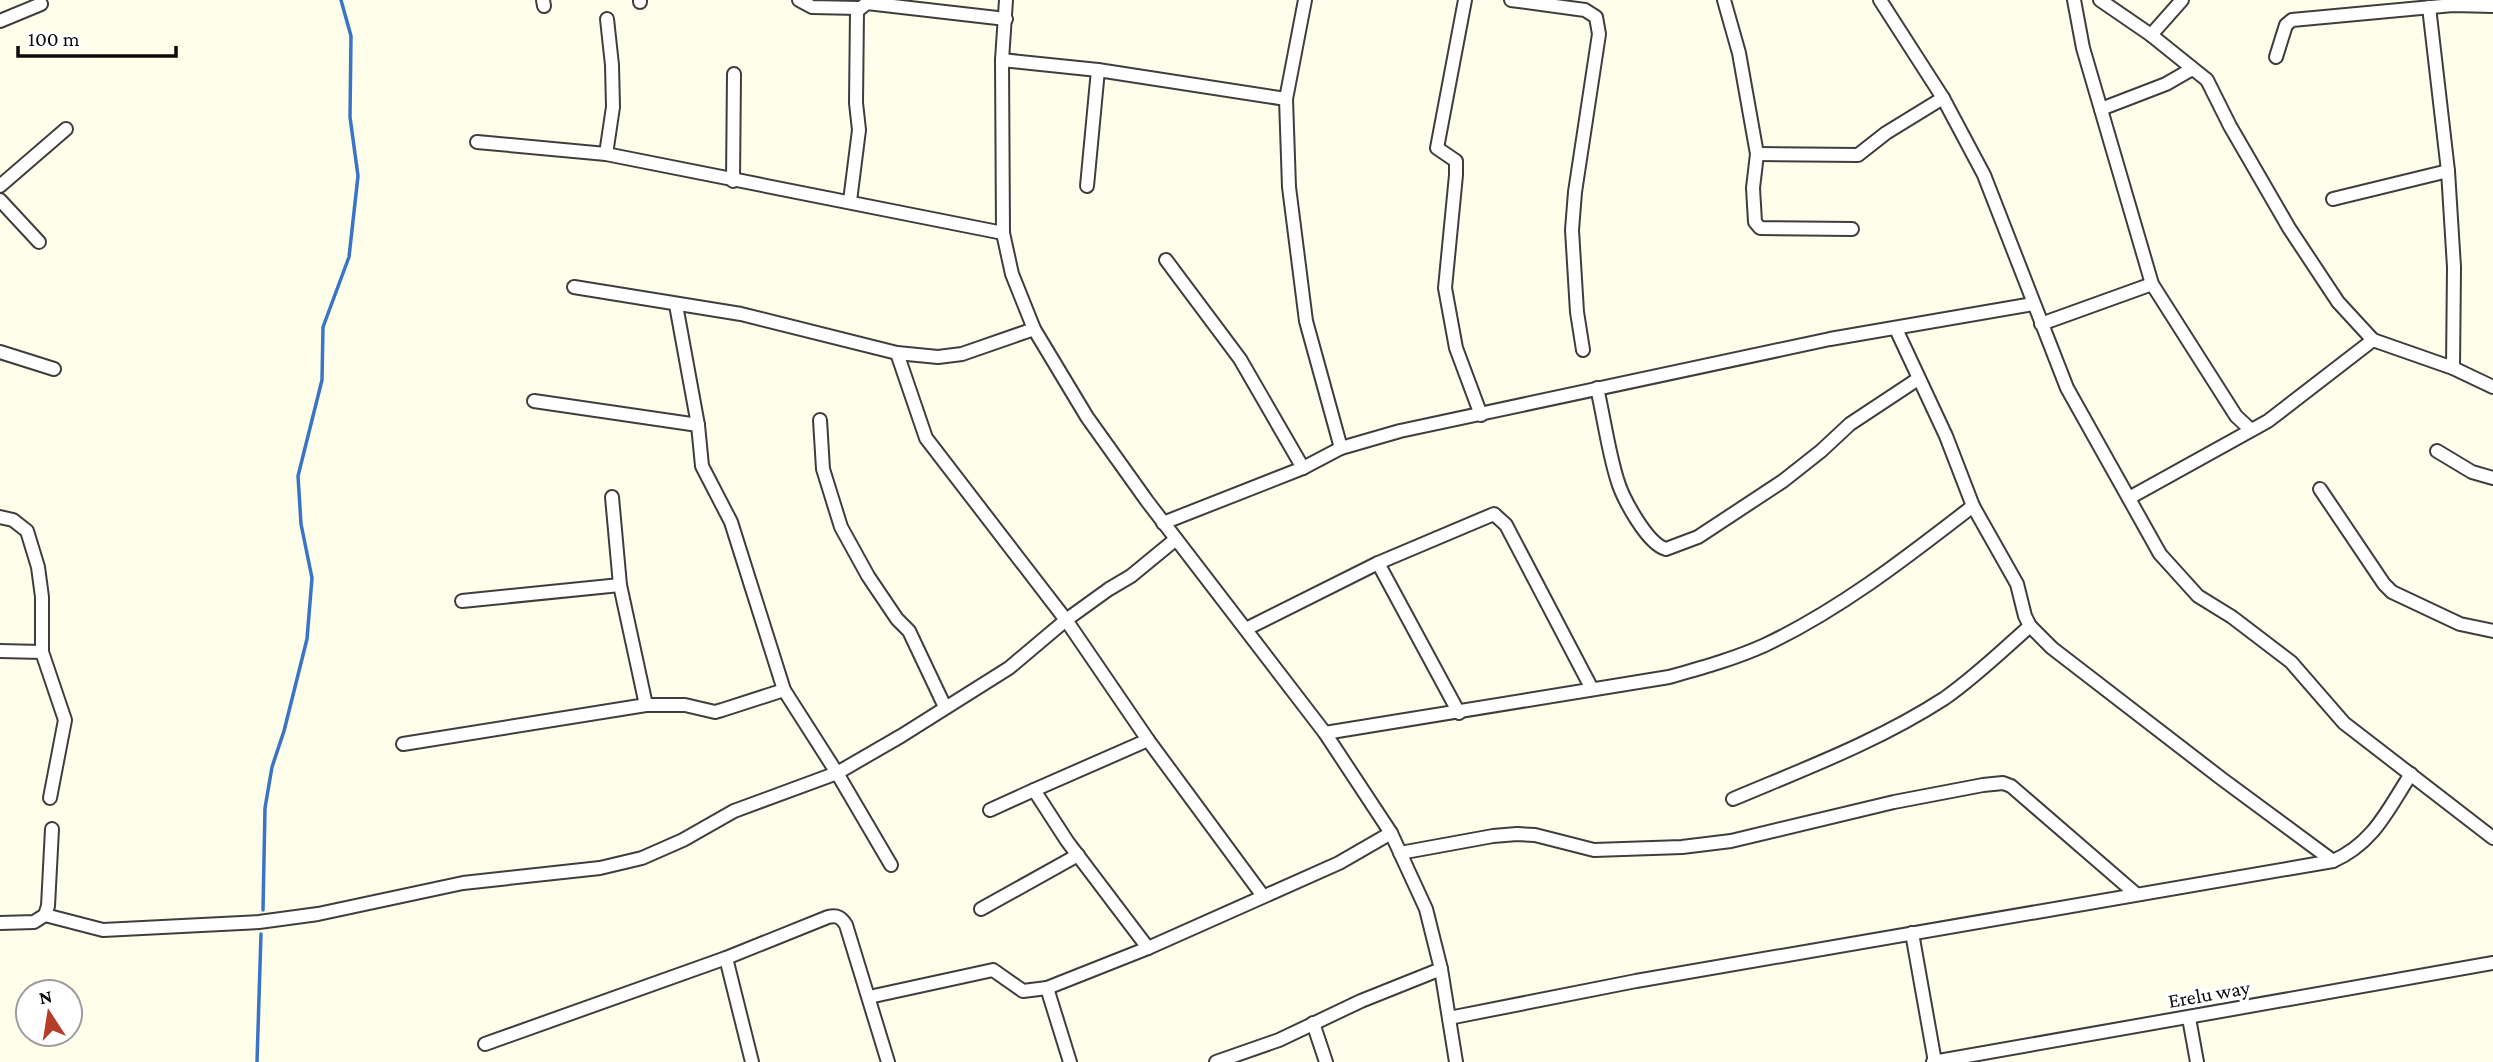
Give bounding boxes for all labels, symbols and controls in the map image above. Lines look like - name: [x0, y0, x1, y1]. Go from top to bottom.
- scale bar: [18, 14, 175, 58]
- text: 100 m: [28, 27, 80, 51]
- street label: Erelu way: [2166, 975, 2252, 1013]
- north arrow: [14, 978, 84, 1048]
- text: N: [37, 985, 54, 1008]

